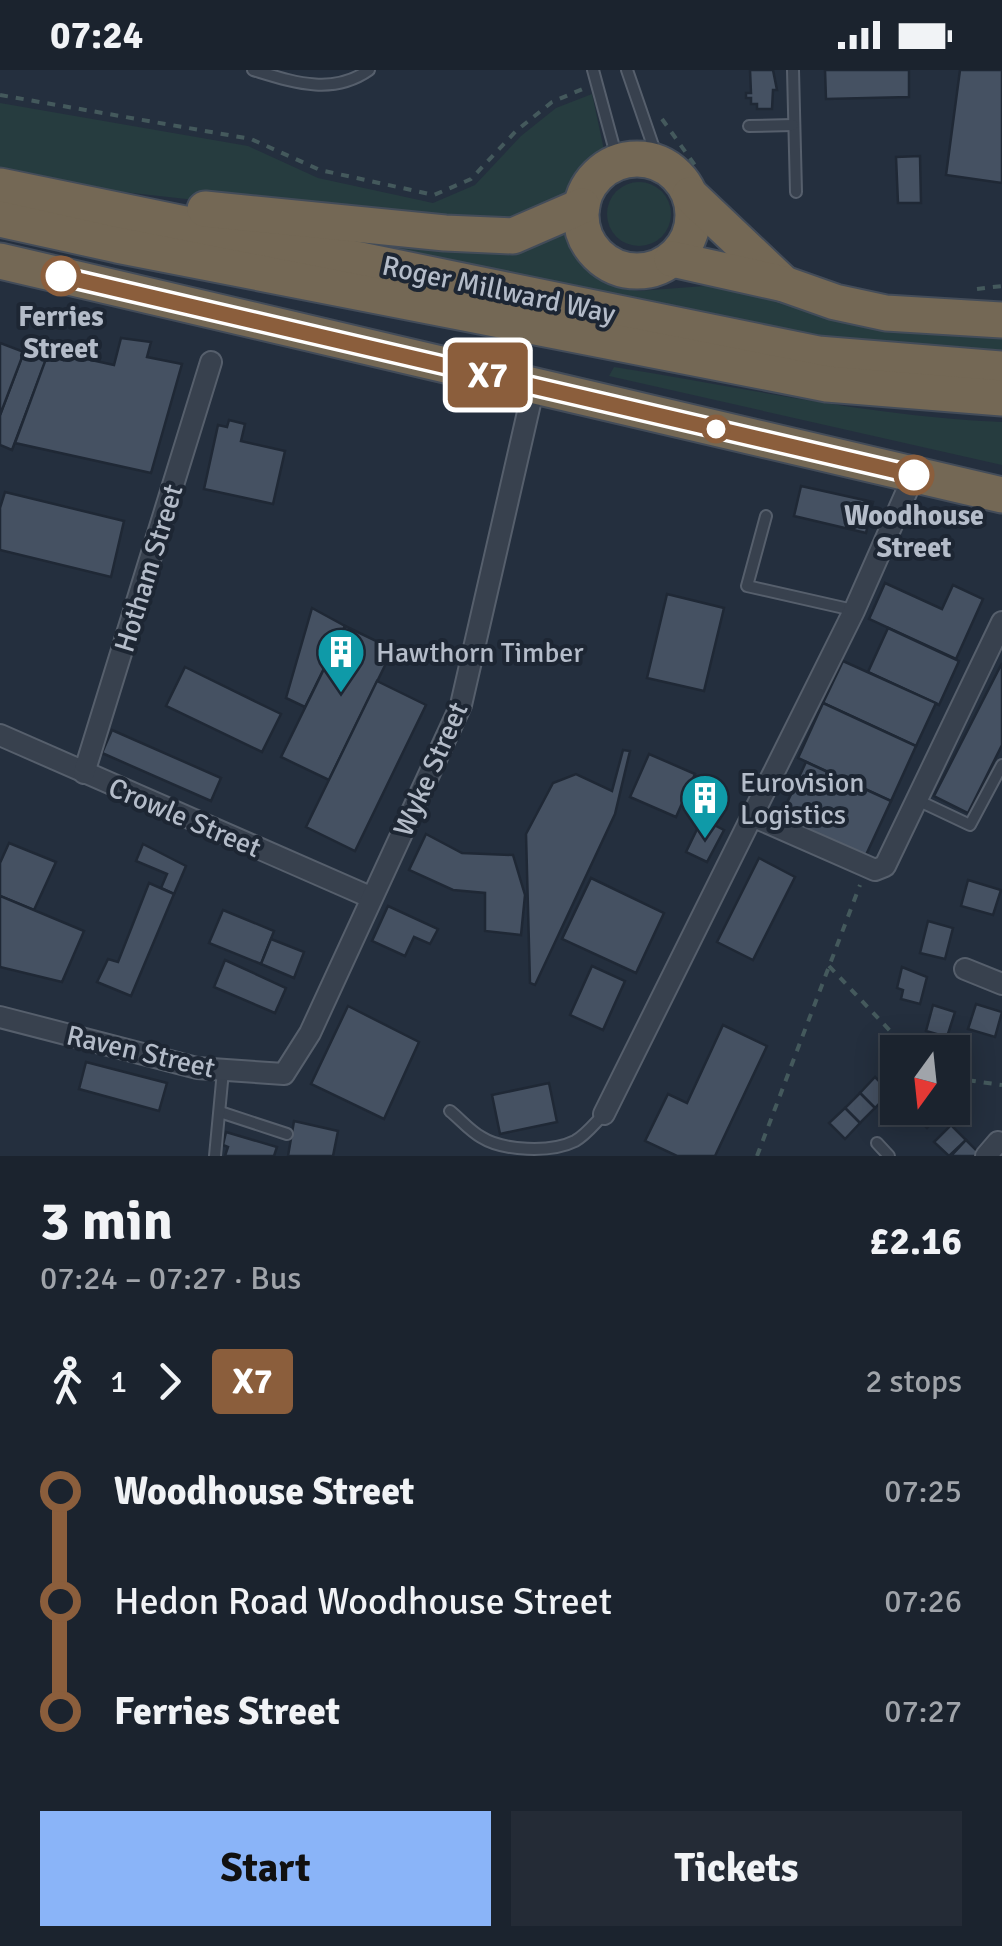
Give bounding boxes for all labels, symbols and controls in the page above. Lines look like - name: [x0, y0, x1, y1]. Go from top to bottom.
- text: 07:24: [50, 12, 143, 59]
- street label: Roger Millward Way: [379, 249, 618, 331]
- marker: Ferries Street: [42, 257, 80, 295]
- place label: Ferries Street: [18, 300, 104, 366]
- line badge: X7: [443, 342, 533, 408]
- text: X7: [468, 354, 508, 397]
- unlabelled marker: [703, 416, 729, 442]
- marker: Woodhouse Street: [895, 456, 933, 494]
- street label: Hotham Street: [107, 480, 191, 656]
- place label: Woodhouse Street: [844, 499, 984, 565]
- building icon: Hawthorn Timber: [315, 626, 367, 694]
- place label: Hawthorn Timber: [376, 636, 584, 670]
- street label: Wyke Street: [386, 697, 476, 842]
- place label: Eurovision Logistics: [740, 766, 865, 832]
- street label: Crowle Street: [103, 771, 266, 865]
- building icon: Eurovision Logistics: [679, 772, 731, 840]
- street label: Raven Street: [63, 1018, 218, 1086]
- north arrow: [880, 1035, 970, 1125]
- map controls: [880, 1035, 970, 1125]
- text: 3 min: [40, 1187, 173, 1255]
- text: £2.16: [869, 1218, 962, 1265]
- text: 07:24 – 07:27 · Bus: [40, 1259, 301, 1298]
- icon: walk: [40, 1354, 95, 1409]
- icon: forward: [142, 1354, 197, 1409]
- text: X7: [232, 1360, 273, 1403]
- text: 1: [110, 1362, 127, 1401]
- text: 2 stops: [865, 1362, 962, 1401]
- text: Woodhouse Street: [114, 1468, 414, 1515]
- text: 07:25: [884, 1472, 962, 1511]
- text: Hedon Road Woodhouse Street: [114, 1578, 612, 1625]
- text: 07:26: [884, 1582, 962, 1621]
- text: Ferries Street: [114, 1688, 340, 1735]
- text: 07:27: [884, 1692, 962, 1731]
- button: Start: [40, 1811, 491, 1926]
- button: Tickets: [511, 1811, 962, 1926]

